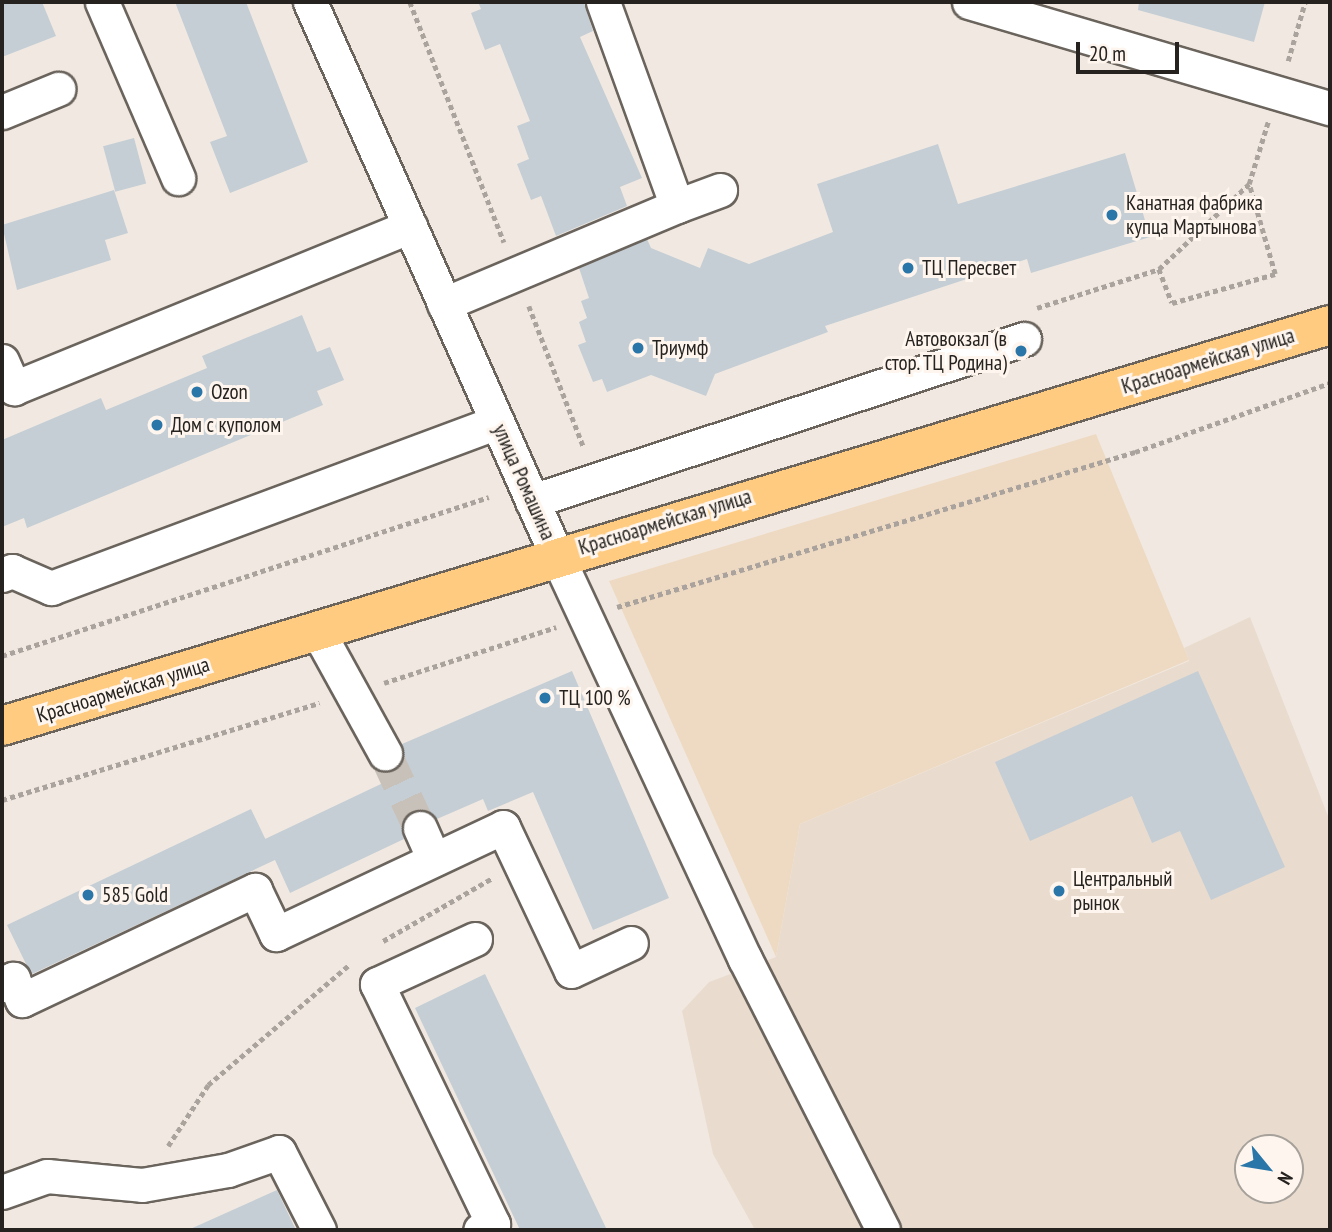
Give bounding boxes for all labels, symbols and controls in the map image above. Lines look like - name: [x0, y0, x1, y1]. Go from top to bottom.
- scale bar: [1080, 28, 1183, 72]
- text: 20 m: [1089, 40, 1126, 67]
- place label: Канатная фабрика купца Мартынова: [1126, 190, 1263, 240]
- marker: Канатная фабрика купца Мартынова: [1104, 207, 1120, 223]
- place label: ТЦ Пересвет: [922, 255, 1016, 281]
- marker: ТЦ Пересвет: [900, 260, 916, 276]
- street label: Красноармейская улица: [1118, 323, 1298, 399]
- place label: Автовокзал (в стор. ТЦ Родина): [883, 326, 1007, 376]
- place label: Триумф: [652, 335, 708, 361]
- marker: Триумф: [630, 340, 646, 356]
- marker: Автовокзал (в стор. ТЦ Родина): [1013, 343, 1029, 359]
- place label: Ozon: [211, 379, 248, 405]
- marker: Ozon: [189, 384, 205, 400]
- place label: Дом с куполом: [171, 412, 281, 438]
- marker: Дом с куполом: [149, 417, 165, 433]
- street label: улица Ромашина: [487, 420, 561, 544]
- street label: Красноармейская улица: [575, 484, 755, 560]
- street label: Красноармейская улица: [33, 652, 213, 728]
- place label: ТЦ 100 %: [559, 685, 631, 711]
- marker: ТЦ 100 %: [537, 690, 553, 706]
- place label: Центральный рынок: [1073, 866, 1172, 916]
- place label: 585 Gold: [102, 882, 168, 908]
- marker: Центральный рынок: [1051, 883, 1067, 899]
- marker: 585 Gold: [80, 887, 96, 903]
- north arrow: [1234, 1134, 1304, 1204]
- text: N: [1272, 1168, 1298, 1189]

